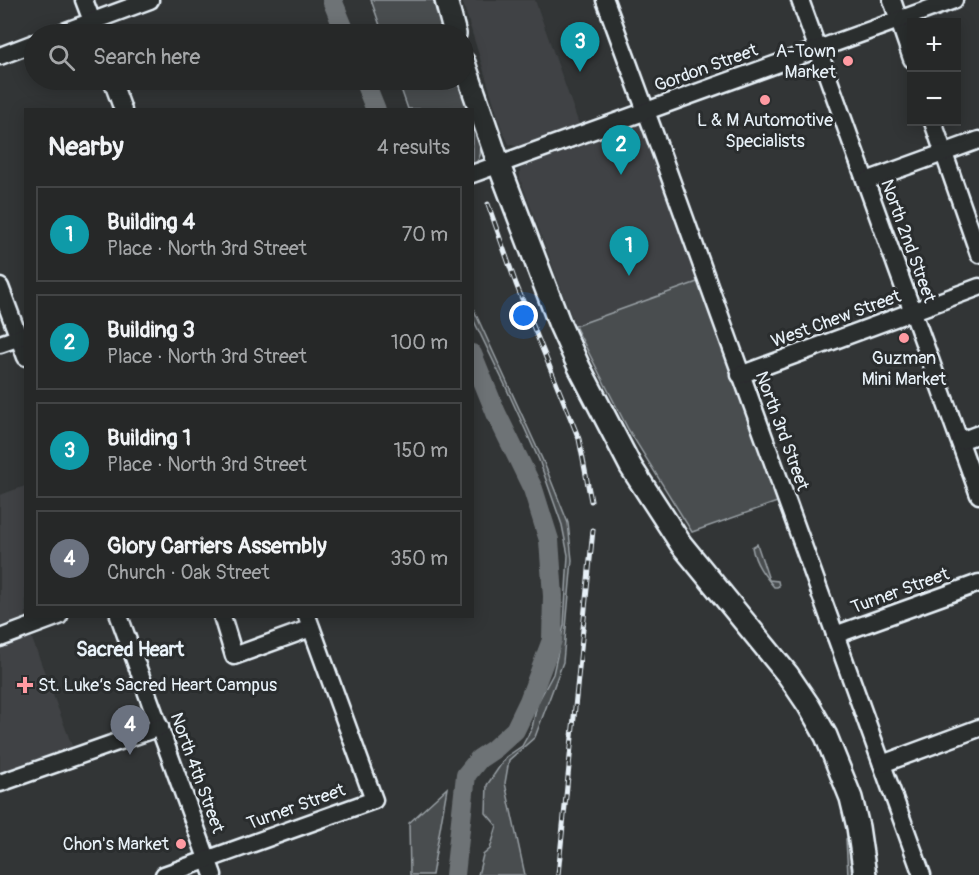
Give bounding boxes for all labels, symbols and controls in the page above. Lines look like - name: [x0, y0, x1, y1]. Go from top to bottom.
- map controls: [907, 18, 961, 126]
- button: +: [907, 18, 961, 72]
- pin: 3: [560, 22, 600, 72]
- search box: [24, 24, 474, 90]
- street label: Gordon Street: [651, 38, 762, 97]
- place label: A-Town Market: [776, 40, 837, 84]
- icon: search: [45, 41, 78, 74]
- text: Search here: [93, 43, 200, 71]
- marker: A-Town Market: [841, 54, 855, 68]
- button: −: [907, 72, 961, 126]
- marker: L & M Automotive Specialists: [758, 93, 772, 107]
- place label: L & M Automotive Specialists: [697, 109, 833, 153]
- pin: 2: [602, 126, 640, 175]
- text: Nearby: [48, 131, 124, 163]
- text: 4 results: [377, 135, 450, 160]
- street label: North 2nd Street: [875, 176, 941, 307]
- text: Building 4: [107, 208, 195, 236]
- text: 1: [66, 222, 73, 247]
- text: 70 m: [402, 222, 448, 247]
- pin: 1: [610, 226, 648, 276]
- text: Place · North 3rd Street: [107, 236, 307, 261]
- street label: West Chew Street: [768, 285, 905, 353]
- your location: [509, 301, 538, 330]
- text: Building 3: [107, 316, 195, 344]
- text: 2: [64, 330, 75, 355]
- text: 100 m: [391, 330, 448, 355]
- marker: Guzman Mini Market: [897, 331, 911, 345]
- text: Place · North 3rd Street: [107, 344, 307, 369]
- place label: Guzman Mini Market: [862, 347, 947, 391]
- street label: North 3rd Street: [750, 368, 815, 495]
- text: Building 1: [107, 424, 191, 452]
- text: 3: [64, 438, 75, 463]
- text: 150 m: [394, 438, 448, 463]
- text: Place · North 3rd Street: [107, 452, 307, 477]
- text: Glory Carriers Assembly: [107, 532, 327, 560]
- text: 4: [64, 546, 75, 571]
- text: 350 m: [390, 546, 448, 571]
- text: Church · Oak Street: [107, 560, 270, 585]
- street label: Turner Street: [848, 562, 953, 619]
- district label: Sacred Heart: [76, 637, 185, 662]
- place label: St. Luke’s Sacred Heart Campus: [38, 674, 277, 697]
- marker: St. Luke’s Sacred Heart Campus: [16, 676, 34, 694]
- pin: 4: [110, 706, 150, 755]
- street label: North 4th Street: [165, 710, 230, 837]
- street label: Turner Street: [244, 778, 349, 835]
- place label: Chon's Market: [63, 833, 170, 856]
- marker: Chon's Market: [174, 837, 188, 851]

